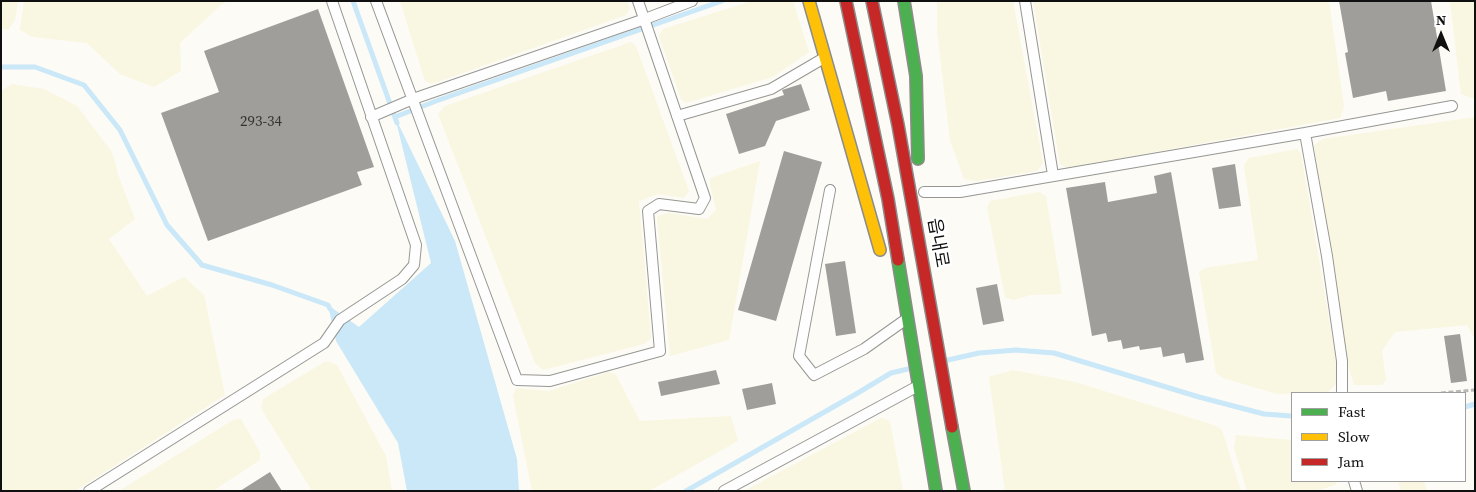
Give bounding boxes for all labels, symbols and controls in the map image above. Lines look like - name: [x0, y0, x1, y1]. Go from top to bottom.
- north arrow: [1416, 10, 1466, 60]
- text: N: [1436, 10, 1446, 30]
- house number: 293-34: [240, 113, 282, 131]
- street label: 읍내로: [922, 217, 952, 269]
- legend: [1291, 392, 1466, 482]
- text: Fast: [1338, 401, 1365, 422]
- text: Slow: [1338, 426, 1370, 447]
- text: Jam: [1338, 451, 1364, 472]

